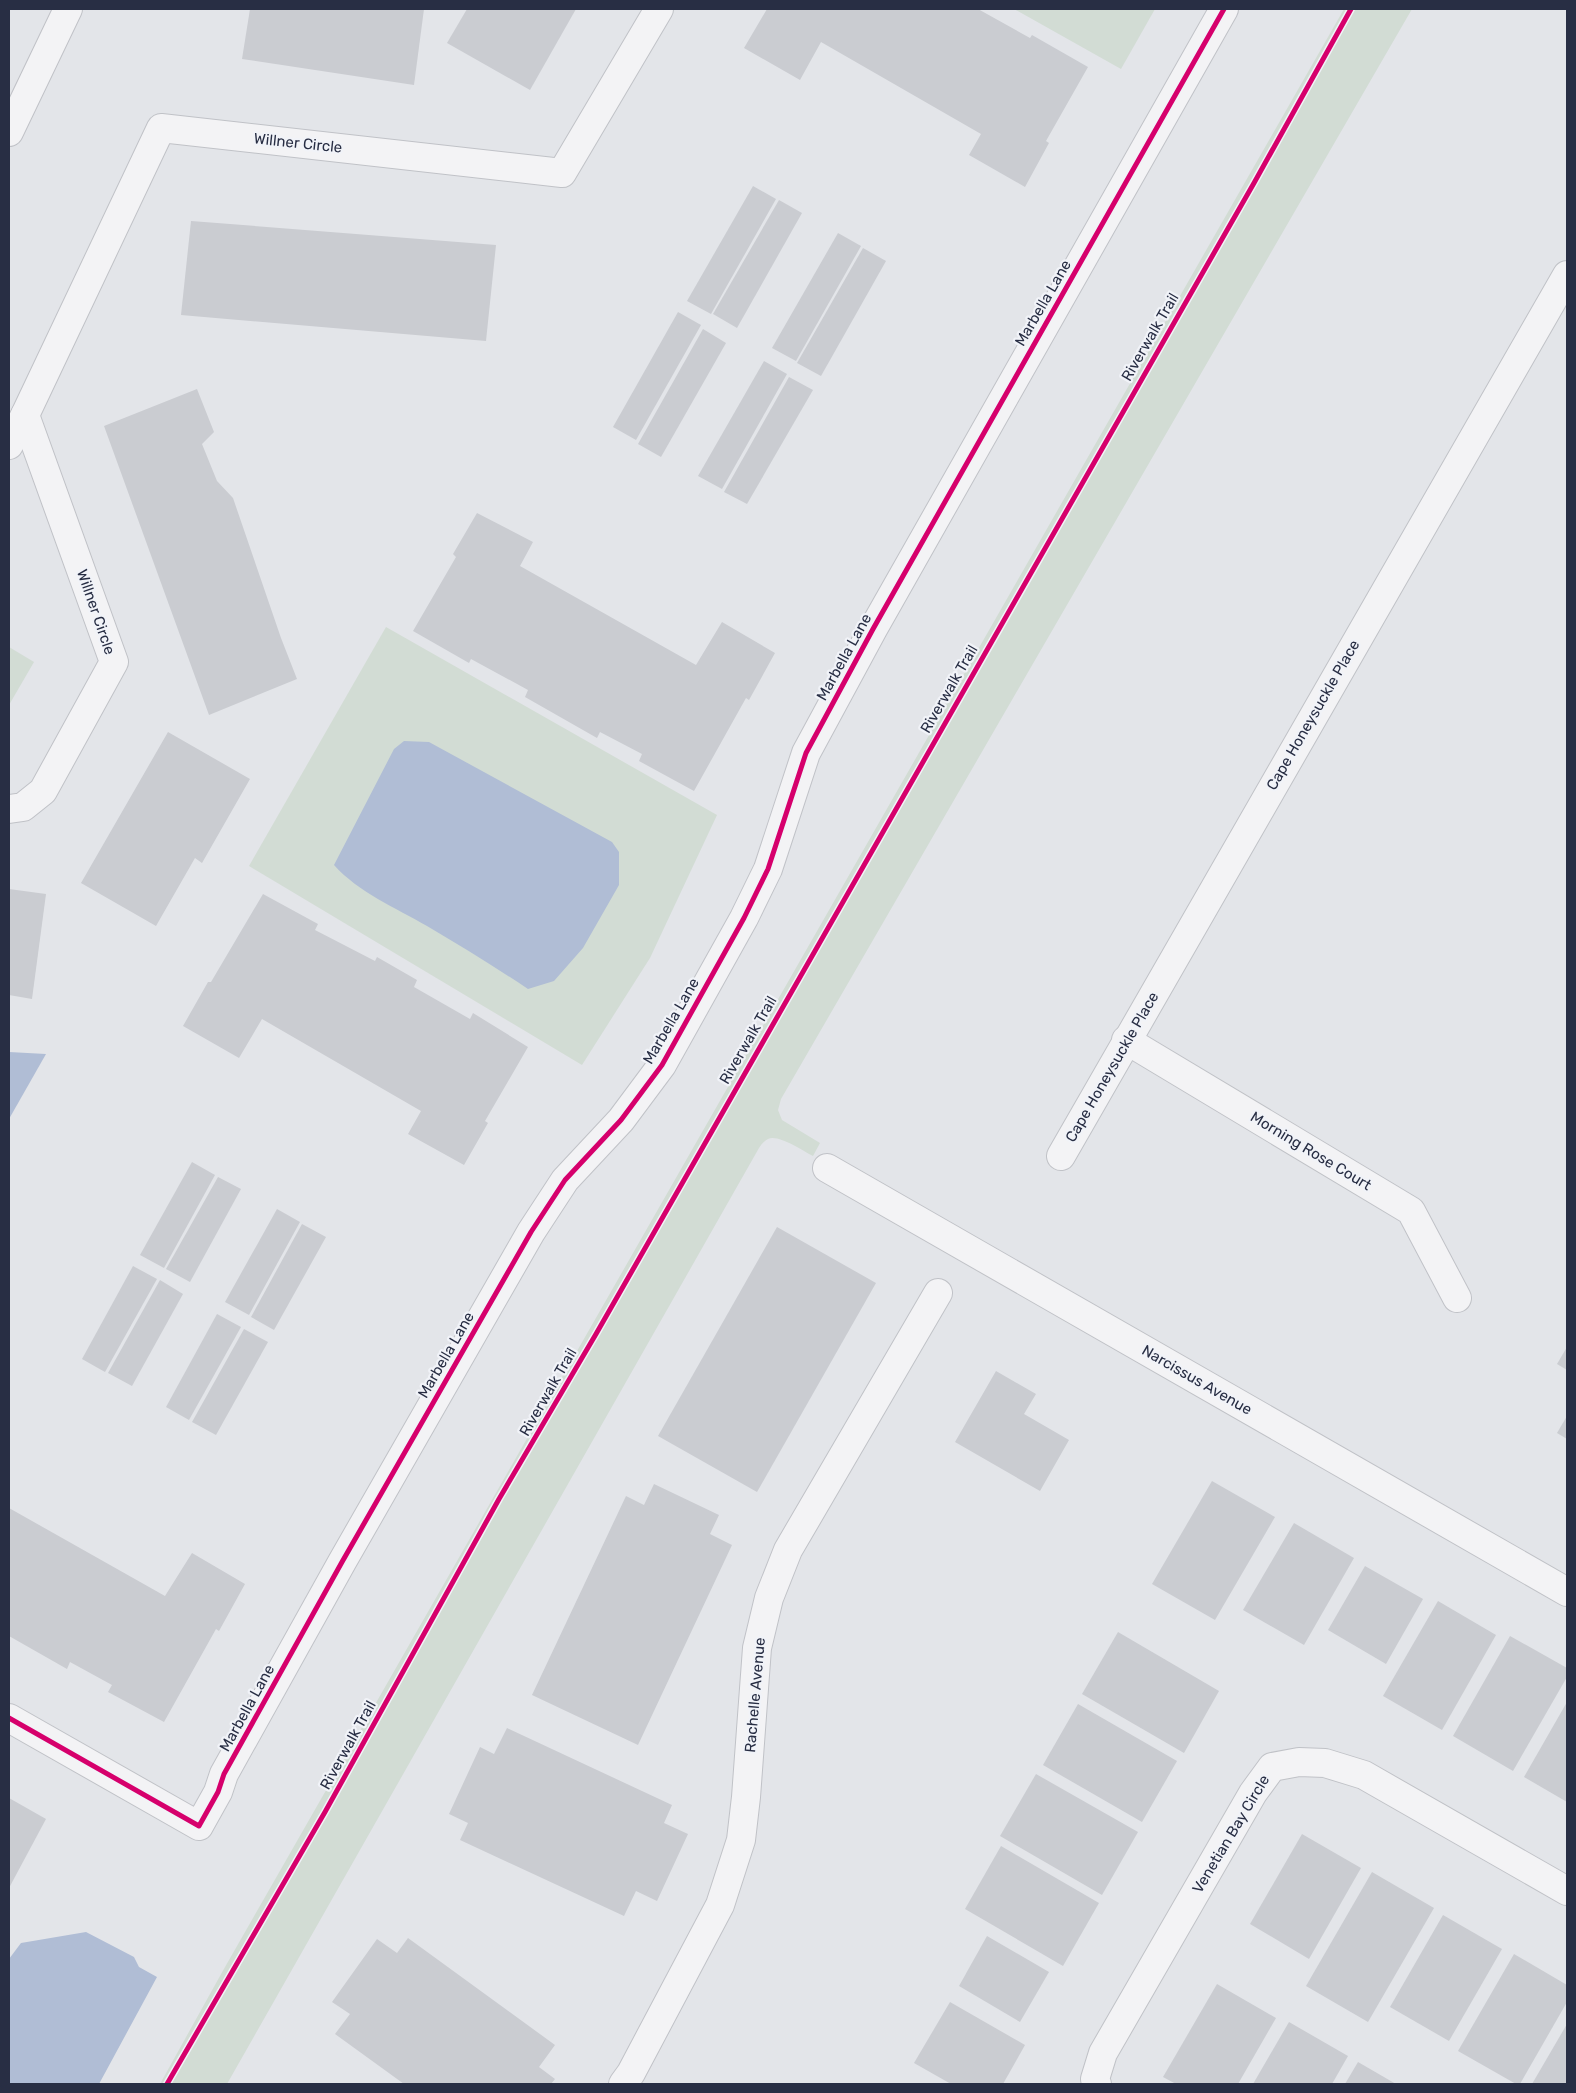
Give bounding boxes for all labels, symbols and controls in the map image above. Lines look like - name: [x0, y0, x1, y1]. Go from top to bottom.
- street label: Willner Circle: [253, 129, 343, 157]
- street label: Marbella Lane: [1011, 257, 1075, 349]
- street label: Riverwalk Trail: [1118, 290, 1182, 384]
- street label: Willner Circle: [73, 567, 119, 657]
- street label: Marbella Lane: [813, 610, 875, 704]
- street label: Cape Honeysuckle Place: [1263, 637, 1363, 793]
- street label: Riverwalk Trail: [917, 642, 981, 736]
- street label: Marbella Lane: [639, 975, 703, 1067]
- street label: Cape Honeysuckle Place: [1062, 989, 1162, 1145]
- street label: Riverwalk Trail: [716, 993, 780, 1087]
- street label: Morning Rose Court: [1247, 1108, 1375, 1194]
- street label: Marbella Lane: [414, 1309, 478, 1401]
- street label: Narcissus Avenue: [1139, 1341, 1255, 1419]
- street label: Riverwalk Trail: [516, 1345, 580, 1439]
- street label: Rachelle Avenue: [741, 1637, 769, 1753]
- street label: Marbella Lane: [216, 1661, 278, 1755]
- street label: Riverwalk Trail: [316, 1697, 380, 1793]
- street label: Venetian Bay Circle: [1189, 1772, 1273, 1896]

